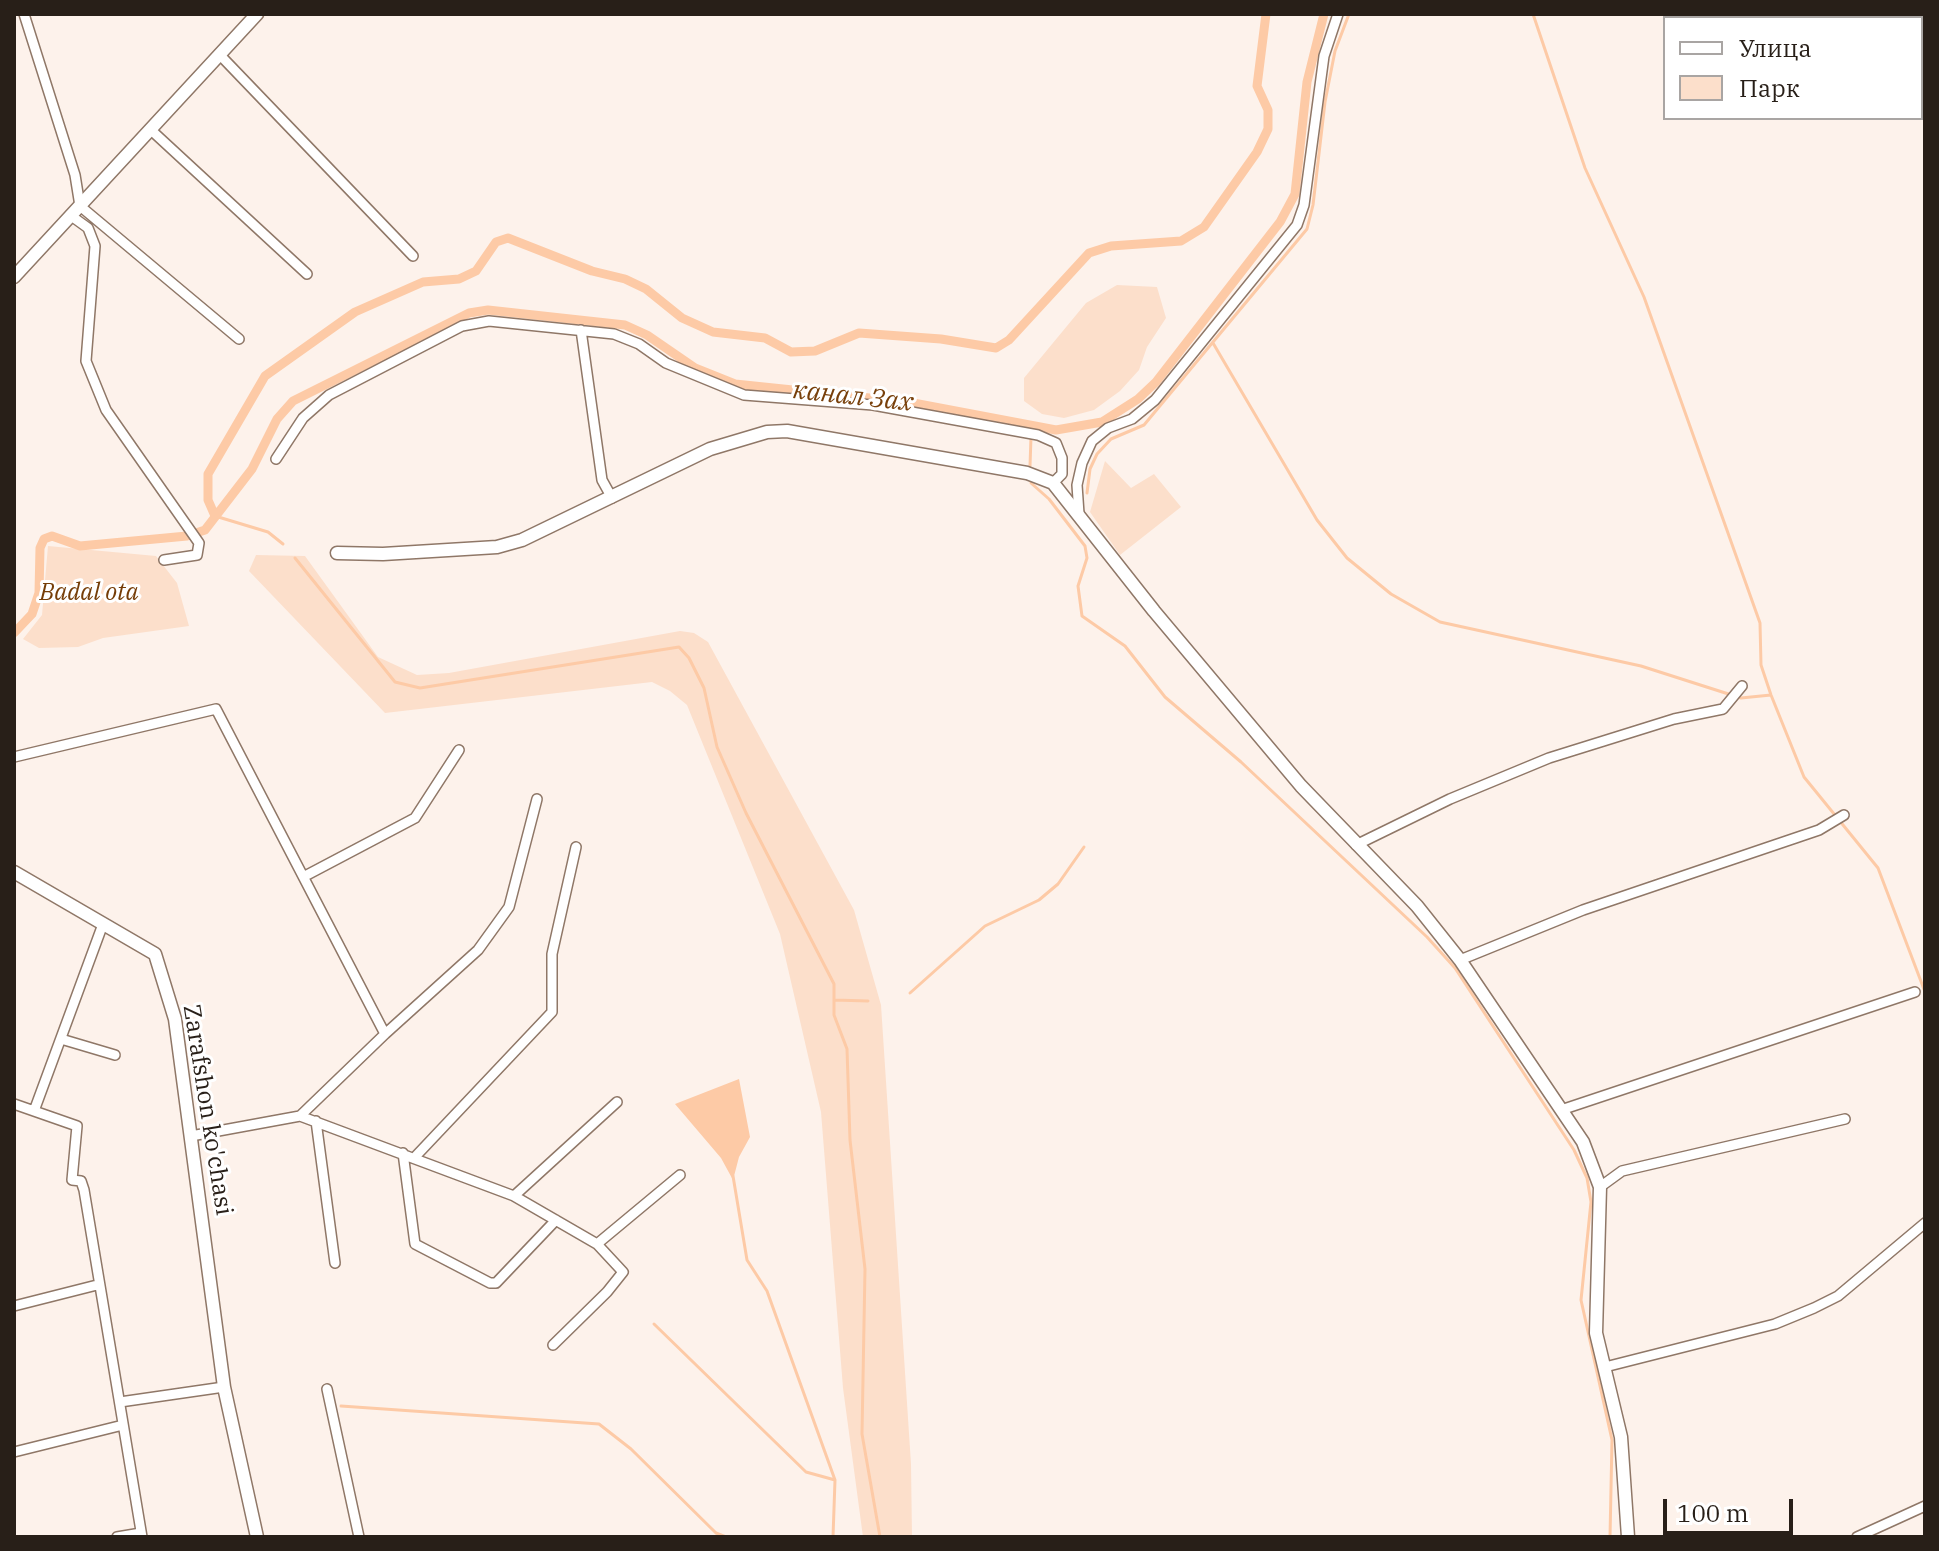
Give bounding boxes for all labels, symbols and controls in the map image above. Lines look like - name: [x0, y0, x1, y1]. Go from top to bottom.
- legend: [1663, 16, 1923, 120]
- text: Улица: [1739, 32, 1812, 64]
- text: Парк: [1739, 72, 1800, 104]
- water label: канал Зах: [791, 375, 915, 419]
- park label: Badal ota: [39, 579, 139, 607]
- street label: Zarafshon ko'chasi: [176, 1003, 238, 1217]
- scale bar: [1667, 1483, 1797, 1533]
- text: 100 m: [1677, 1497, 1749, 1529]

